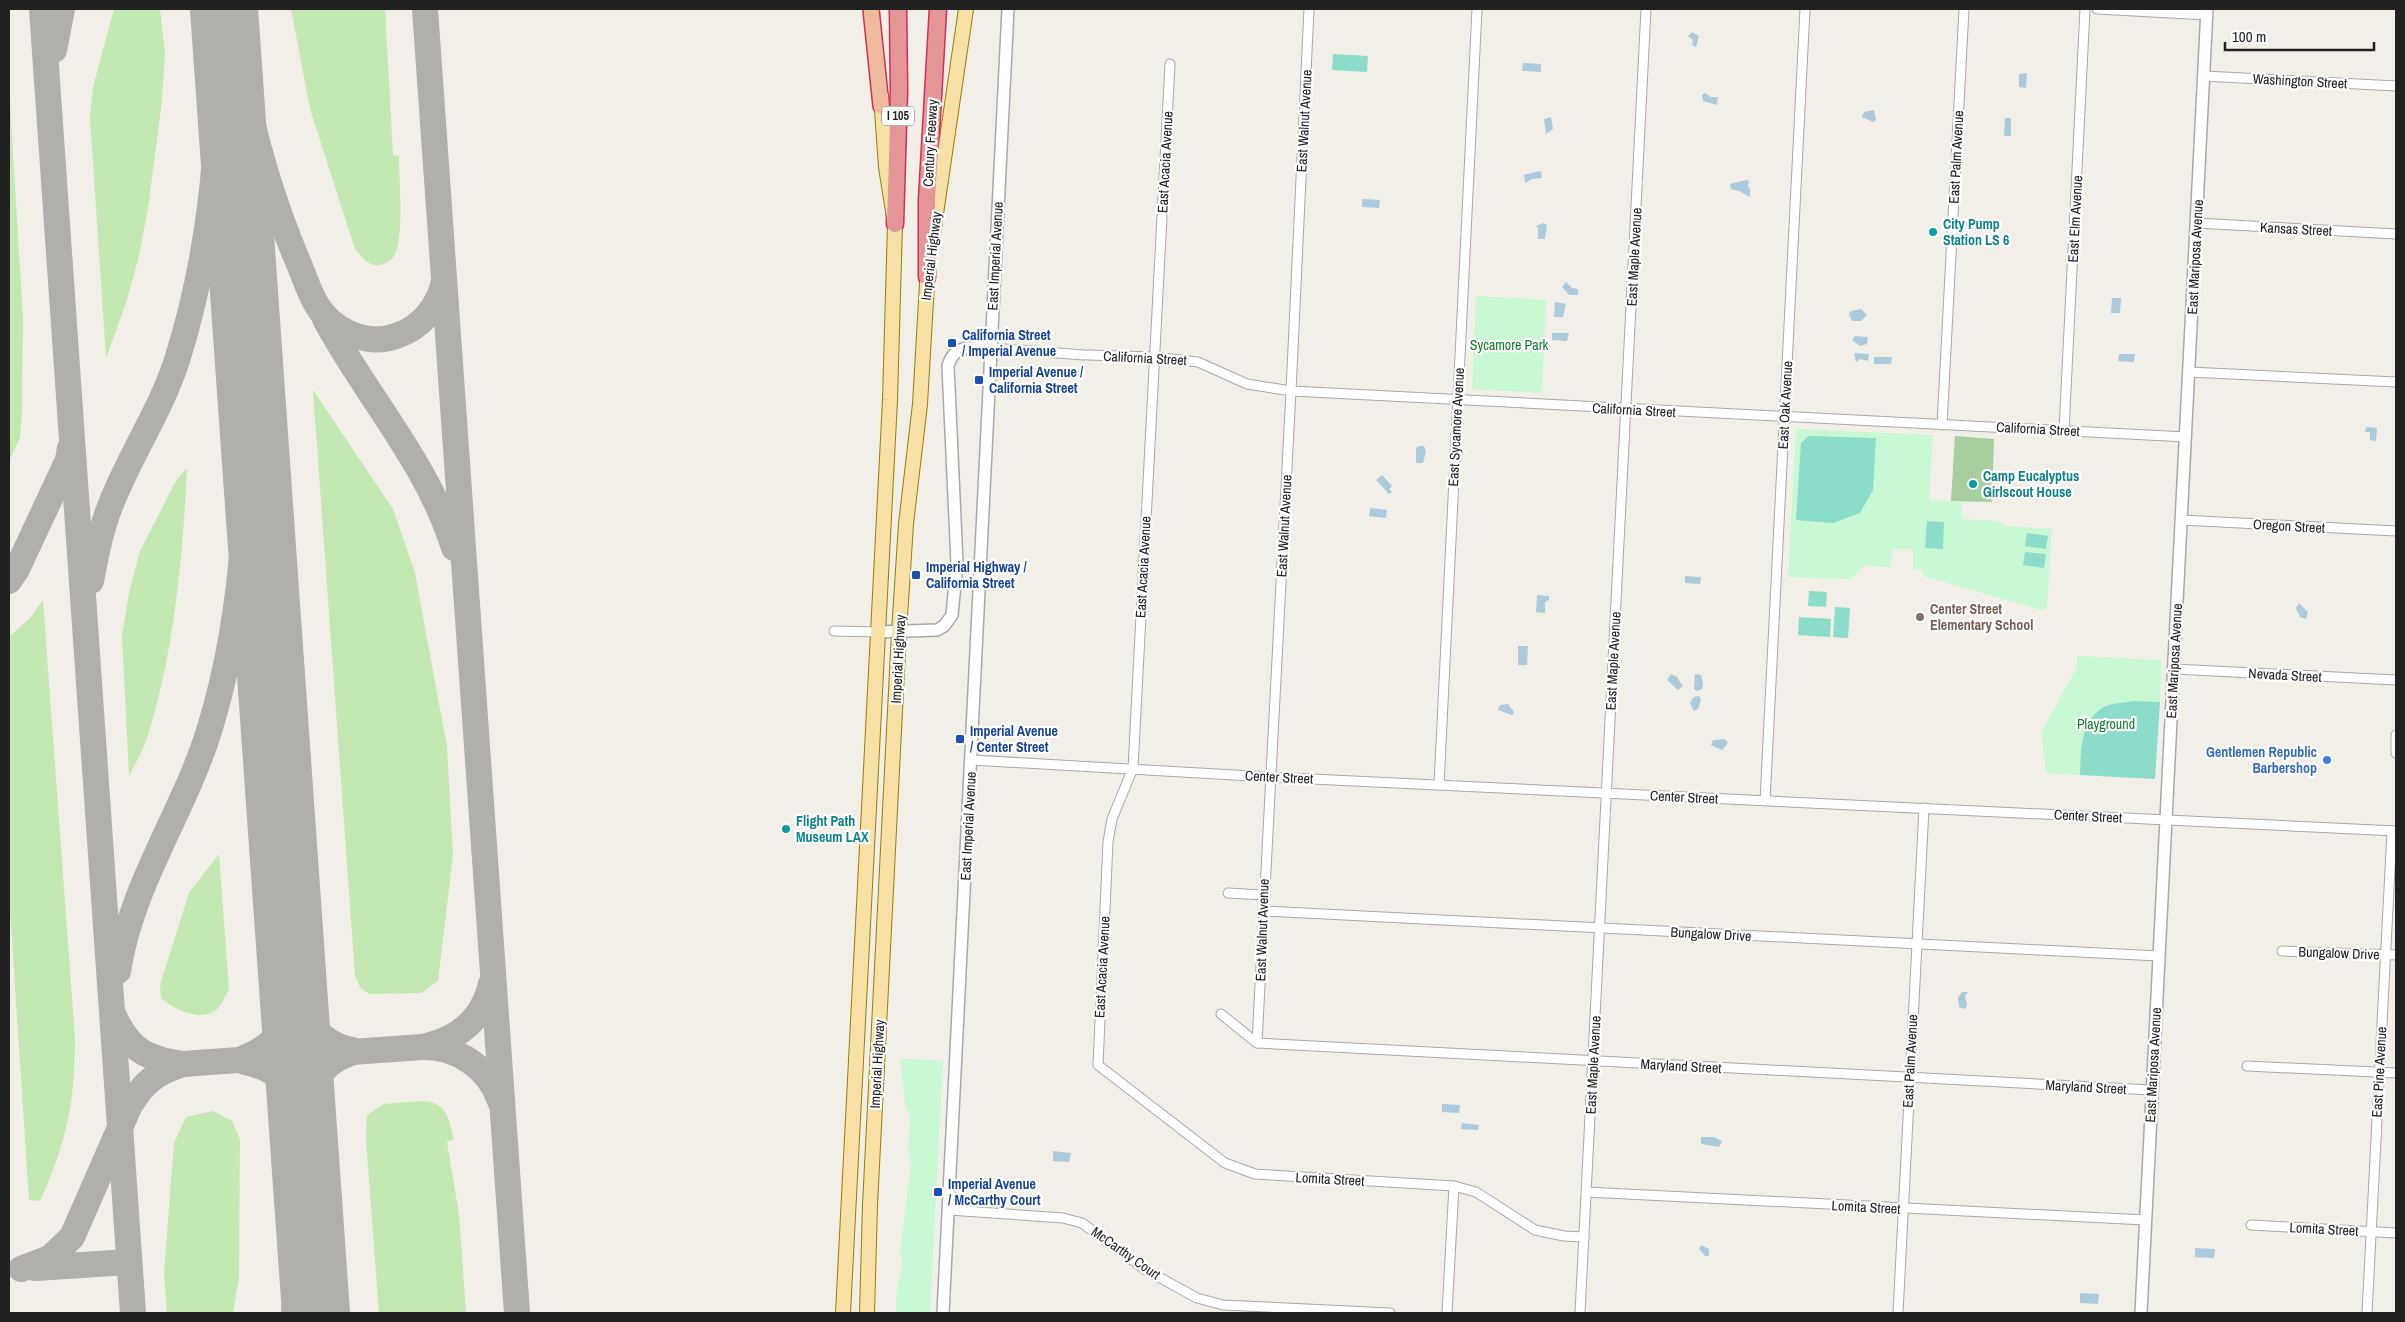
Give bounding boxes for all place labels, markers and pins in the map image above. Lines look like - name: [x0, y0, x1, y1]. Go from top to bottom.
- place label: City Pump Station LS 6: [1943, 215, 2009, 249]
- marker: City Pump Station LS 6: [1927, 226, 1939, 238]
- place label: California Street / Imperial Avenue: [962, 326, 1056, 360]
- marker: California Street / Imperial Avenue: [946, 337, 958, 349]
- place label: Imperial Avenue / California Street: [989, 363, 1084, 397]
- marker: Imperial Avenue / California Street: [973, 374, 985, 386]
- place label: Camp Eucalyptus Girlscout House: [1983, 467, 2079, 501]
- marker: Camp Eucalyptus Girlscout House: [1967, 478, 1979, 490]
- place label: Imperial Highway / California Street: [926, 558, 1028, 592]
- marker: Imperial Highway / California Street: [910, 569, 922, 581]
- place label: Center Street Elementary School: [1930, 600, 2033, 634]
- marker: Center Street Elementary School: [1914, 611, 1926, 623]
- place label: Imperial Avenue / Center Street: [970, 722, 1058, 756]
- marker: Imperial Avenue / Center Street: [954, 733, 966, 745]
- place label: Gentlemen Republic Barbershop: [2206, 743, 2317, 777]
- marker: Gentlemen Republic Barbershop: [2321, 754, 2333, 766]
- place label: Flight Path Museum LAX: [796, 812, 869, 846]
- marker: Flight Path Museum LAX: [780, 823, 792, 835]
- place label: Imperial Avenue / McCarthy Court: [948, 1175, 1041, 1209]
- marker: Imperial Avenue / McCarthy Court: [932, 1186, 944, 1198]

